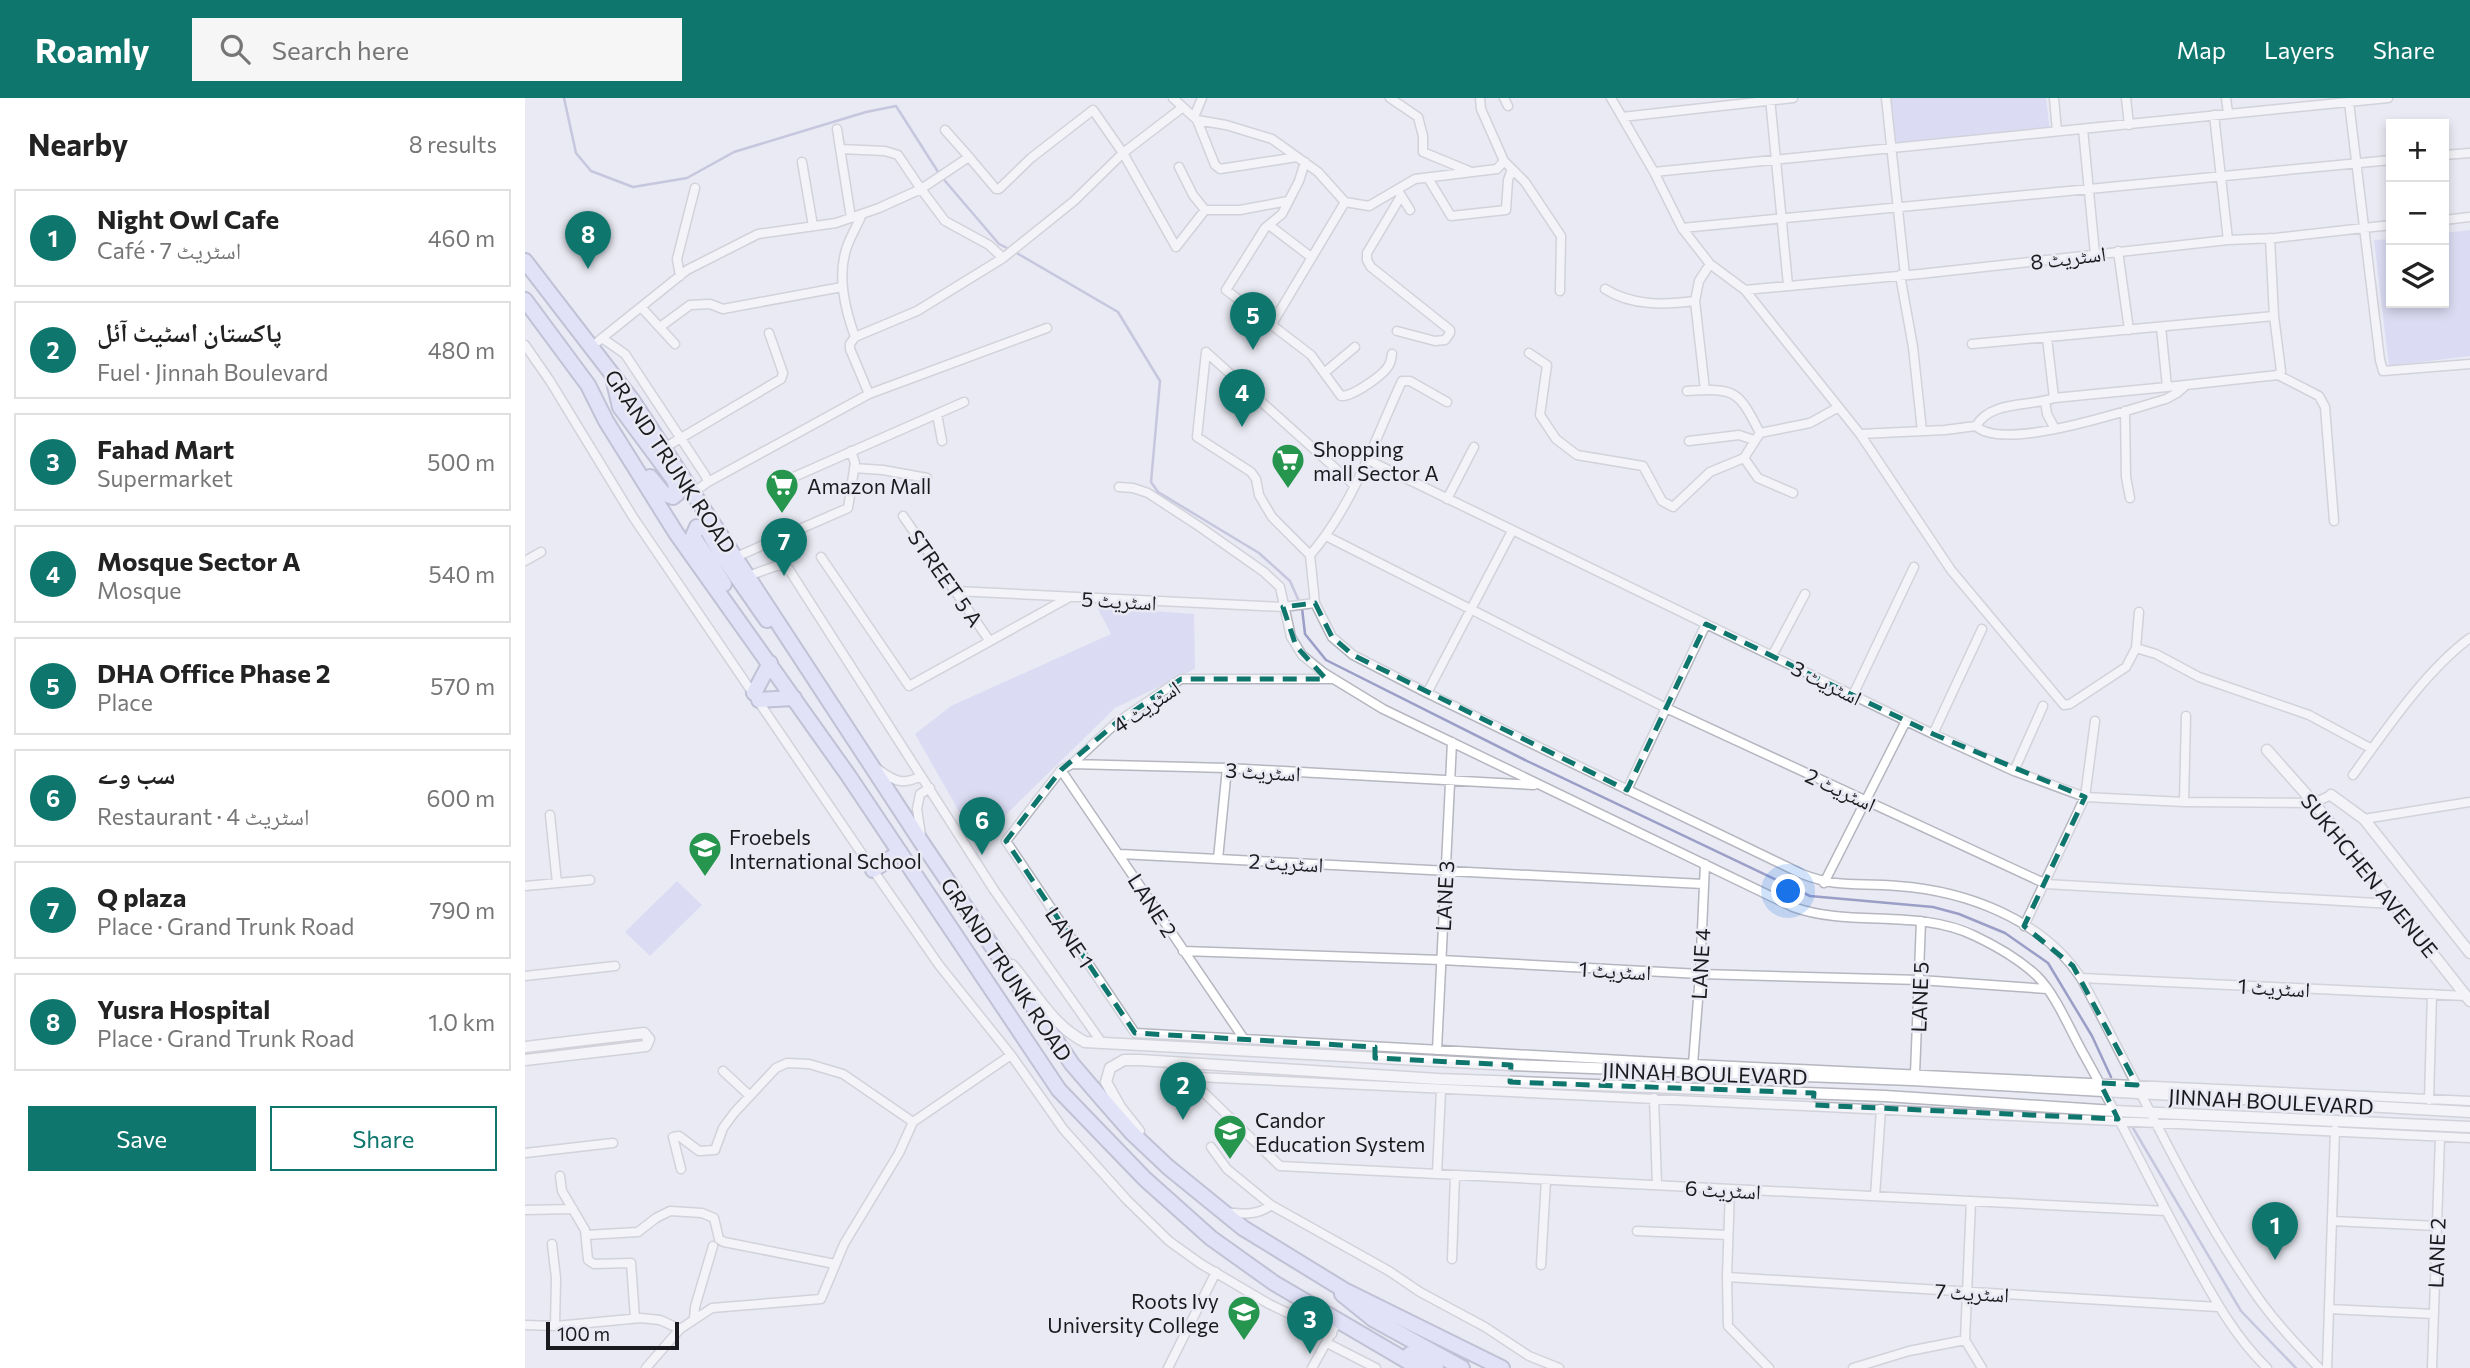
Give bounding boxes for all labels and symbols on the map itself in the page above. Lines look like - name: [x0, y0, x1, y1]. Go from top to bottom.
- pin: 8: [565, 211, 611, 269]
- street label: اسٹریٹ 8: [2029, 240, 2107, 274]
- pin: 5: [1230, 292, 1276, 350]
- street label: GRAND TRUNK ROAD: [600, 365, 742, 557]
- pin: 4: [1219, 369, 1265, 427]
- place label: Shopping mall Sector A: [1313, 436, 1439, 485]
- supermarket icon: Shopping mall Sector A: [1269, 441, 1307, 490]
- supermarket icon: Amazon Mall: [763, 466, 801, 515]
- place label: Amazon Mall: [807, 473, 931, 498]
- pin: 7: [761, 518, 807, 576]
- street label: STREET 5 A: [903, 525, 989, 631]
- street label: اسٹریٹ 5: [1081, 586, 1157, 615]
- street label: اسٹریٹ 3: [1788, 654, 1866, 710]
- street label: اسٹریٹ 4: [1108, 674, 1185, 738]
- street label: اسٹریٹ 3: [1225, 757, 1301, 786]
- street label: اسٹریٹ 2: [1802, 762, 1880, 816]
- street label: SUKHCHEN AVENUE: [2296, 788, 2444, 962]
- pin: 6: [959, 797, 1005, 855]
- place label: Froebels International School: [729, 824, 922, 873]
- school or university icon: Froebels International School: [686, 829, 724, 878]
- street label: اسٹریٹ 2: [1248, 848, 1324, 877]
- street label: LANE 3: [1430, 860, 1458, 932]
- street label: LANE 2: [1123, 869, 1183, 941]
- street label: GRAND TRUNK ROAD: [936, 873, 1078, 1065]
- your location: [1771, 874, 1805, 908]
- street label: LANE 1: [1041, 902, 1099, 972]
- street label: LANE 4: [1686, 927, 1714, 1000]
- street label: اسٹریٹ 1: [1578, 956, 1652, 985]
- street label: LANE 5: [1905, 961, 1933, 1033]
- street label: اسٹریٹ 1: [2237, 973, 2311, 1002]
- street label: JINNAH BOULEVARD: [1602, 1057, 1808, 1089]
- pin: 2: [1160, 1062, 1206, 1120]
- street label: JINNAH BOULEVARD: [2168, 1083, 2374, 1119]
- place label: Candor Education System: [1255, 1107, 1425, 1156]
- school or university icon: Candor Education System: [1211, 1112, 1249, 1161]
- street label: اسٹریٹ 6: [1684, 1175, 1762, 1204]
- pin: 1: [2252, 1202, 2298, 1260]
- street label: LANE 2: [2422, 1217, 2450, 1289]
- street label: اسٹریٹ 7: [1934, 1278, 2010, 1307]
- place label: Roots Ivy University College: [1047, 1288, 1219, 1337]
- school or university icon: Roots Ivy University College: [1225, 1293, 1263, 1342]
- pin: 3: [1287, 1296, 1333, 1354]
- scale bar: [546, 1319, 679, 1351]

